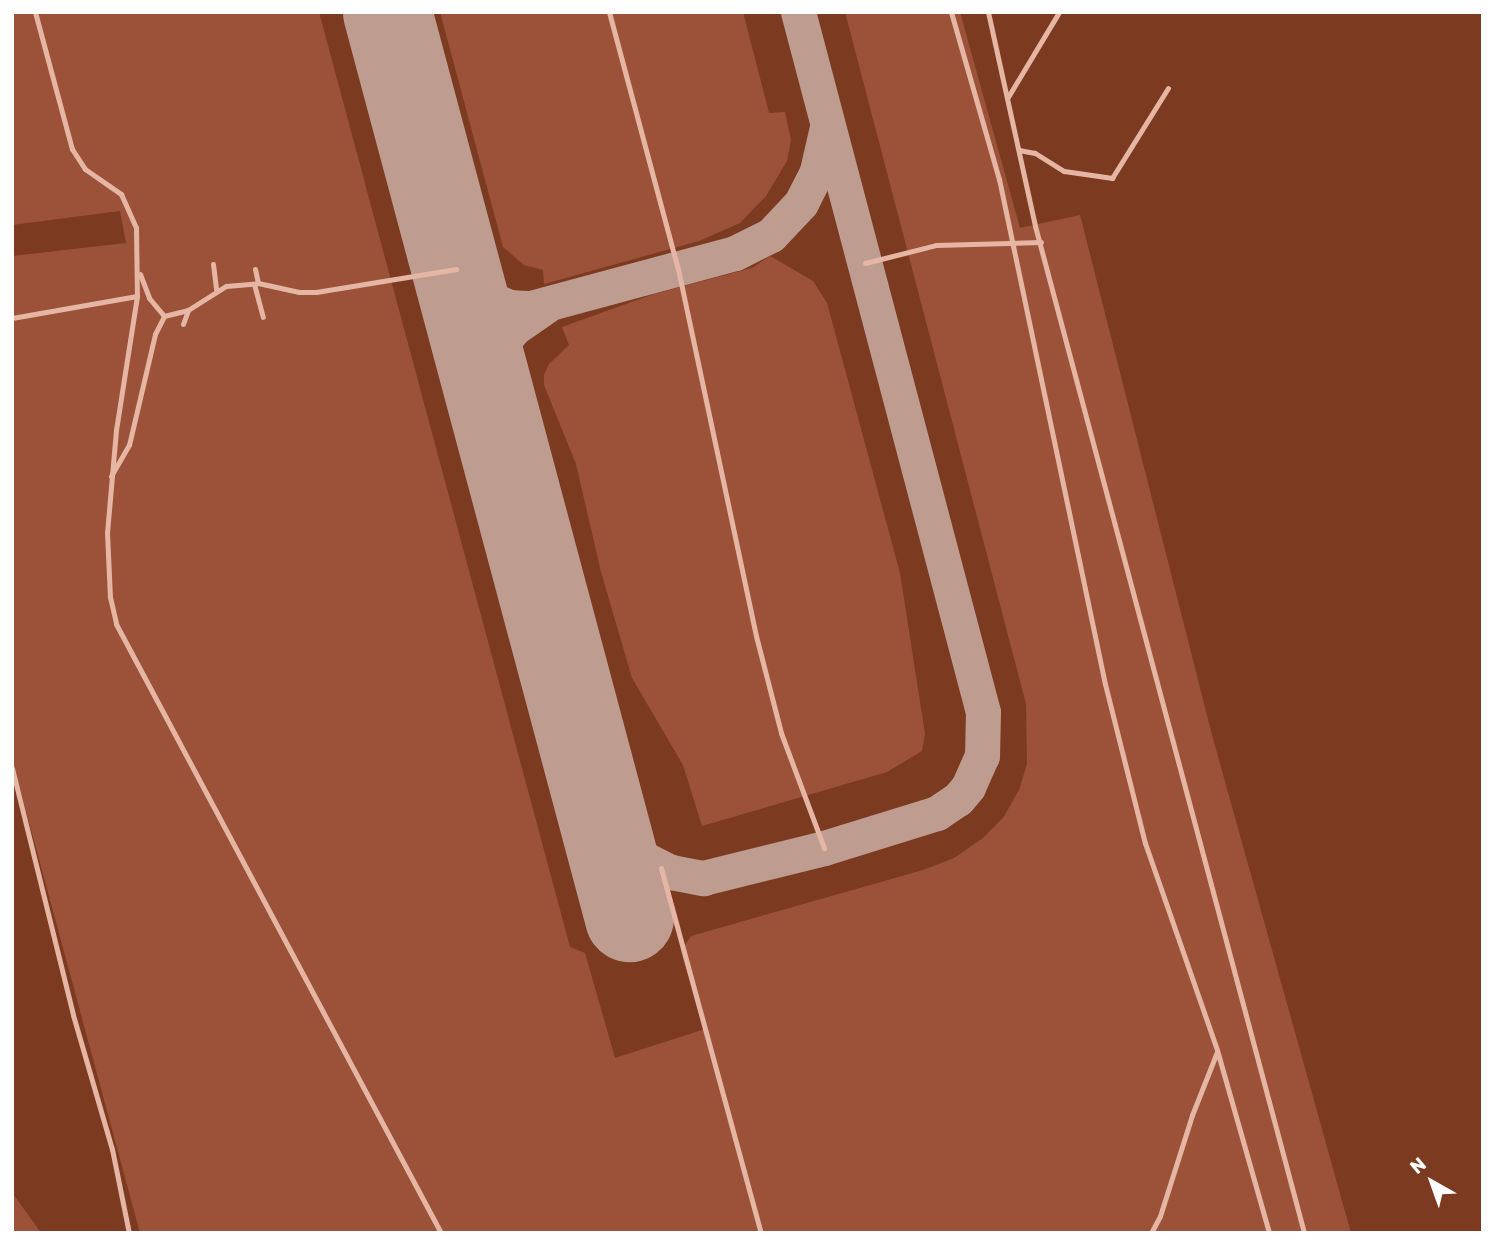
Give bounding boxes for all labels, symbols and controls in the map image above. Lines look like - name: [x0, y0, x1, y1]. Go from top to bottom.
- north arrow: [1397, 1147, 1467, 1217]
- text: N: [1406, 1152, 1431, 1179]

